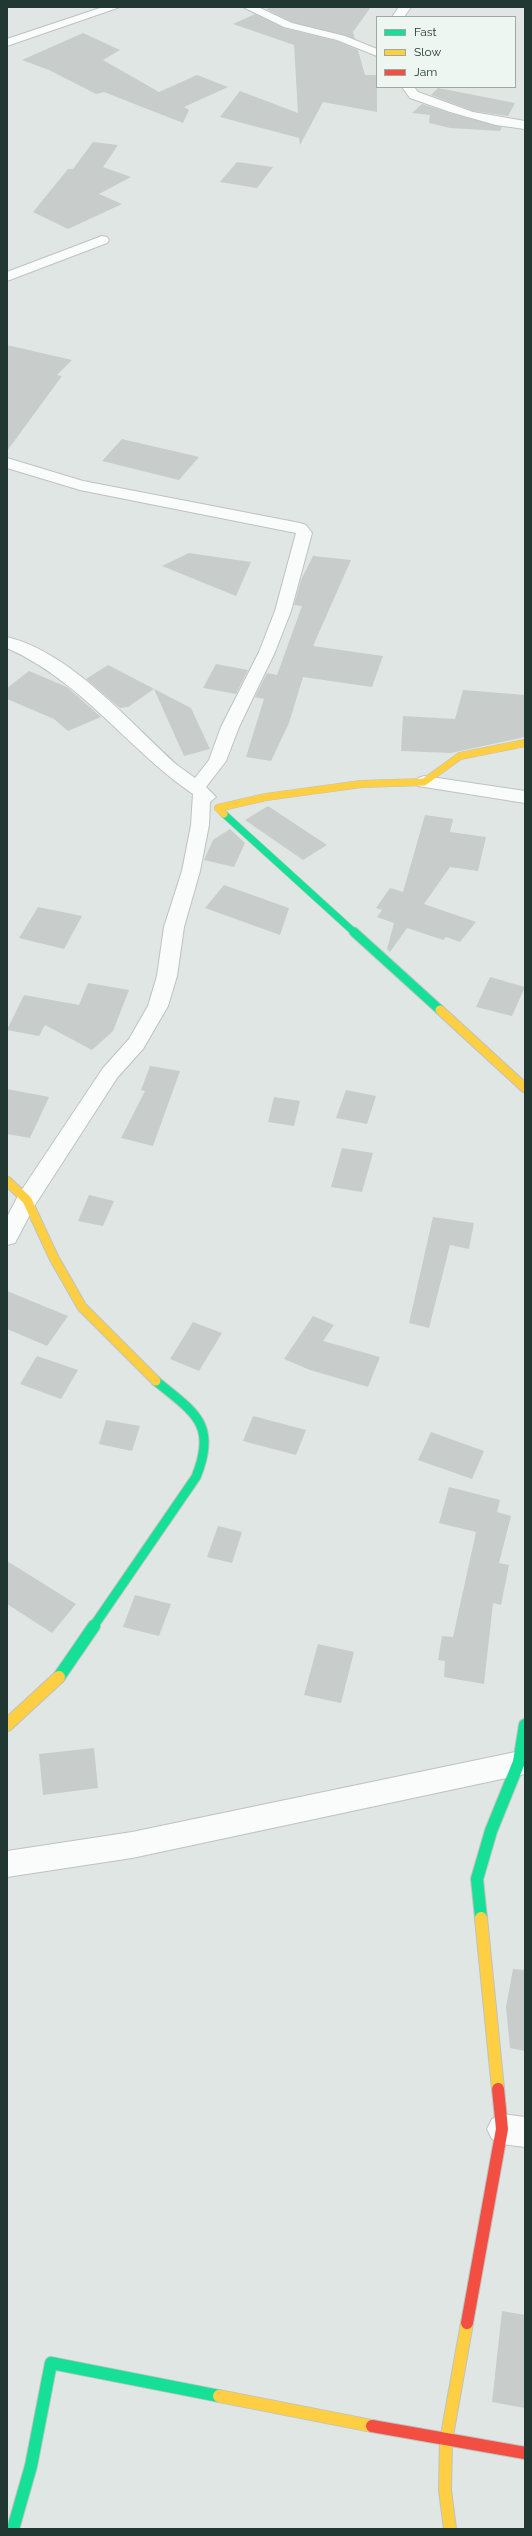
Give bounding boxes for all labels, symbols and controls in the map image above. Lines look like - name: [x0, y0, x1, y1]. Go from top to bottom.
- legend: [376, 16, 516, 88]
- text: Fast: [414, 25, 437, 39]
- text: Slow: [414, 45, 441, 59]
- text: Jam: [414, 65, 437, 79]

